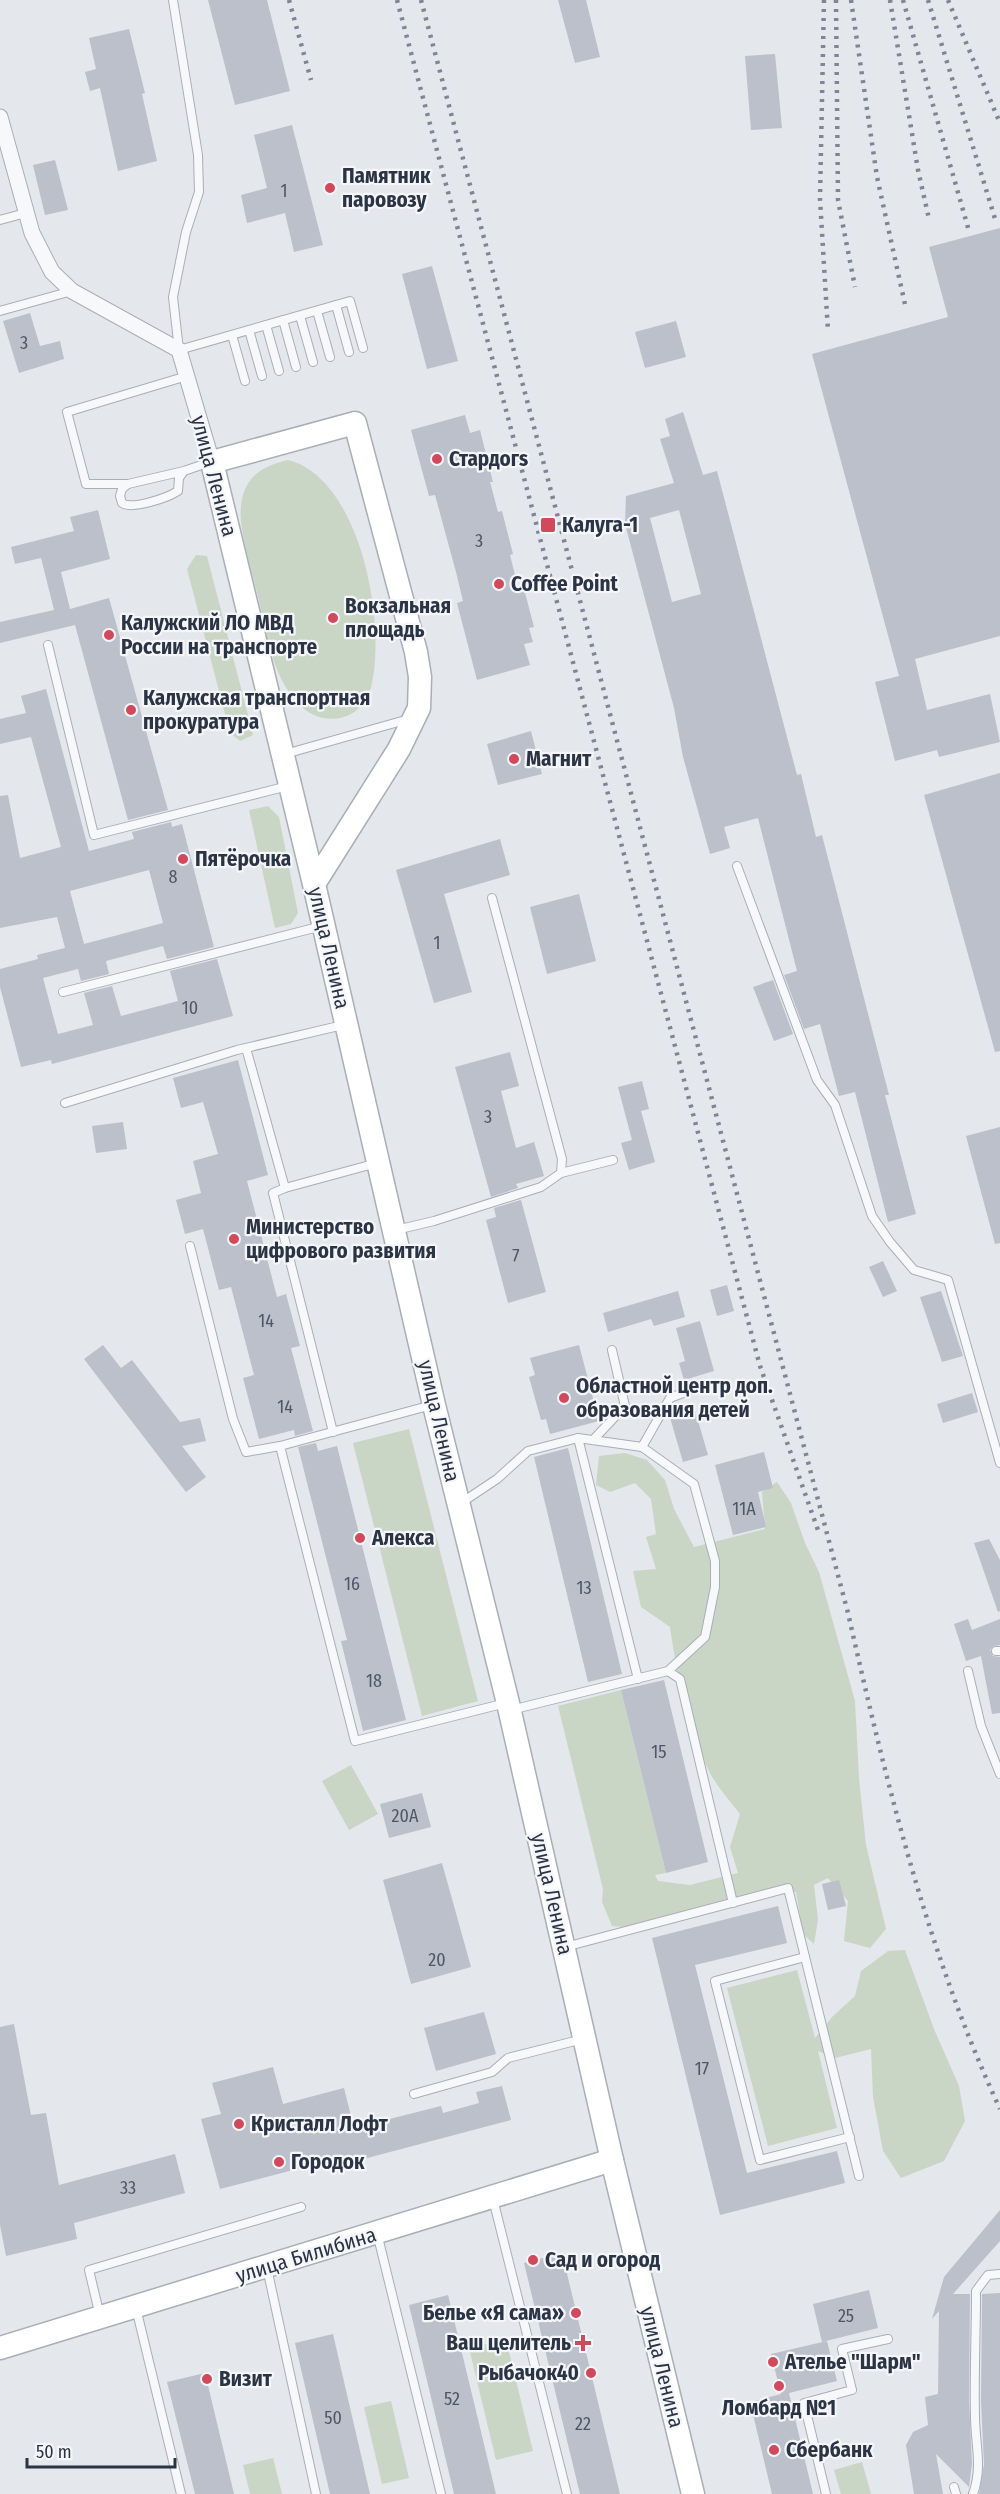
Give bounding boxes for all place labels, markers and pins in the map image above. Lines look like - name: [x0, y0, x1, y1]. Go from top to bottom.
- place label: Памятник паровозу: [342, 163, 431, 213]
- marker: Памятник паровозу: [323, 181, 337, 195]
- place label: Стардогs: [449, 446, 528, 472]
- marker: Стардогs: [430, 452, 444, 466]
- place label: Калуга-1: [562, 512, 638, 538]
- marker: Калуга-1: [539, 516, 557, 534]
- place label: Coffee Point: [511, 571, 619, 597]
- marker: Coffee Point: [492, 577, 506, 591]
- place label: Вокзальная площадь: [345, 593, 451, 643]
- place label: Калужский ЛО МВД России на транспорте: [121, 610, 317, 660]
- marker: Вокзальная площадь: [326, 611, 340, 625]
- marker: Калужский ЛО МВД России на транспорте: [102, 628, 116, 642]
- place label: Калужская транспортная прокуратура: [143, 685, 370, 735]
- marker: Калужская транспортная прокуратура: [124, 703, 138, 717]
- place label: Магнит: [526, 746, 592, 772]
- marker: Магнит: [507, 752, 521, 766]
- place label: Пятёрочка: [195, 846, 291, 872]
- marker: Пятёрочка: [176, 852, 190, 866]
- place label: Министерство цифрового развития: [246, 1214, 436, 1264]
- marker: Министерство цифрового развития: [227, 1232, 241, 1246]
- place label: Областной центр доп. образования детей: [576, 1373, 773, 1423]
- marker: Областной центр доп. образования детей: [557, 1391, 571, 1405]
- place label: Алекса: [371, 1525, 435, 1551]
- marker: Алекса: [353, 1531, 367, 1545]
- place label: Кристалл Лофт: [251, 2111, 389, 2137]
- marker: Кристалл Лофт: [232, 2117, 246, 2131]
- place label: Городок: [291, 2149, 365, 2175]
- marker: Городок: [272, 2155, 286, 2169]
- place label: Сад и огород: [545, 2247, 660, 2273]
- marker: Сад и огород: [526, 2253, 540, 2267]
- place label: Белье «Я сама»: [423, 2300, 564, 2326]
- marker: Белье «Я сама»: [569, 2306, 583, 2320]
- place label: Ваш целитель: [446, 2330, 571, 2356]
- marker: Ваш целитель: [576, 2336, 590, 2350]
- place label: Ателье "Шарм": [784, 2349, 921, 2375]
- marker: Ателье "Шарм": [766, 2355, 780, 2369]
- place label: Рыбачок40: [478, 2360, 579, 2386]
- place label: Визит: [219, 2366, 273, 2392]
- marker: Рыбачок40: [584, 2366, 598, 2380]
- marker: Визит: [200, 2372, 214, 2386]
- marker: Ломбард №1: [772, 2379, 786, 2393]
- place label: Ломбард №1: [722, 2395, 836, 2421]
- place label: Сбербанк: [786, 2437, 873, 2463]
- marker: Сбербанк: [767, 2443, 781, 2457]

